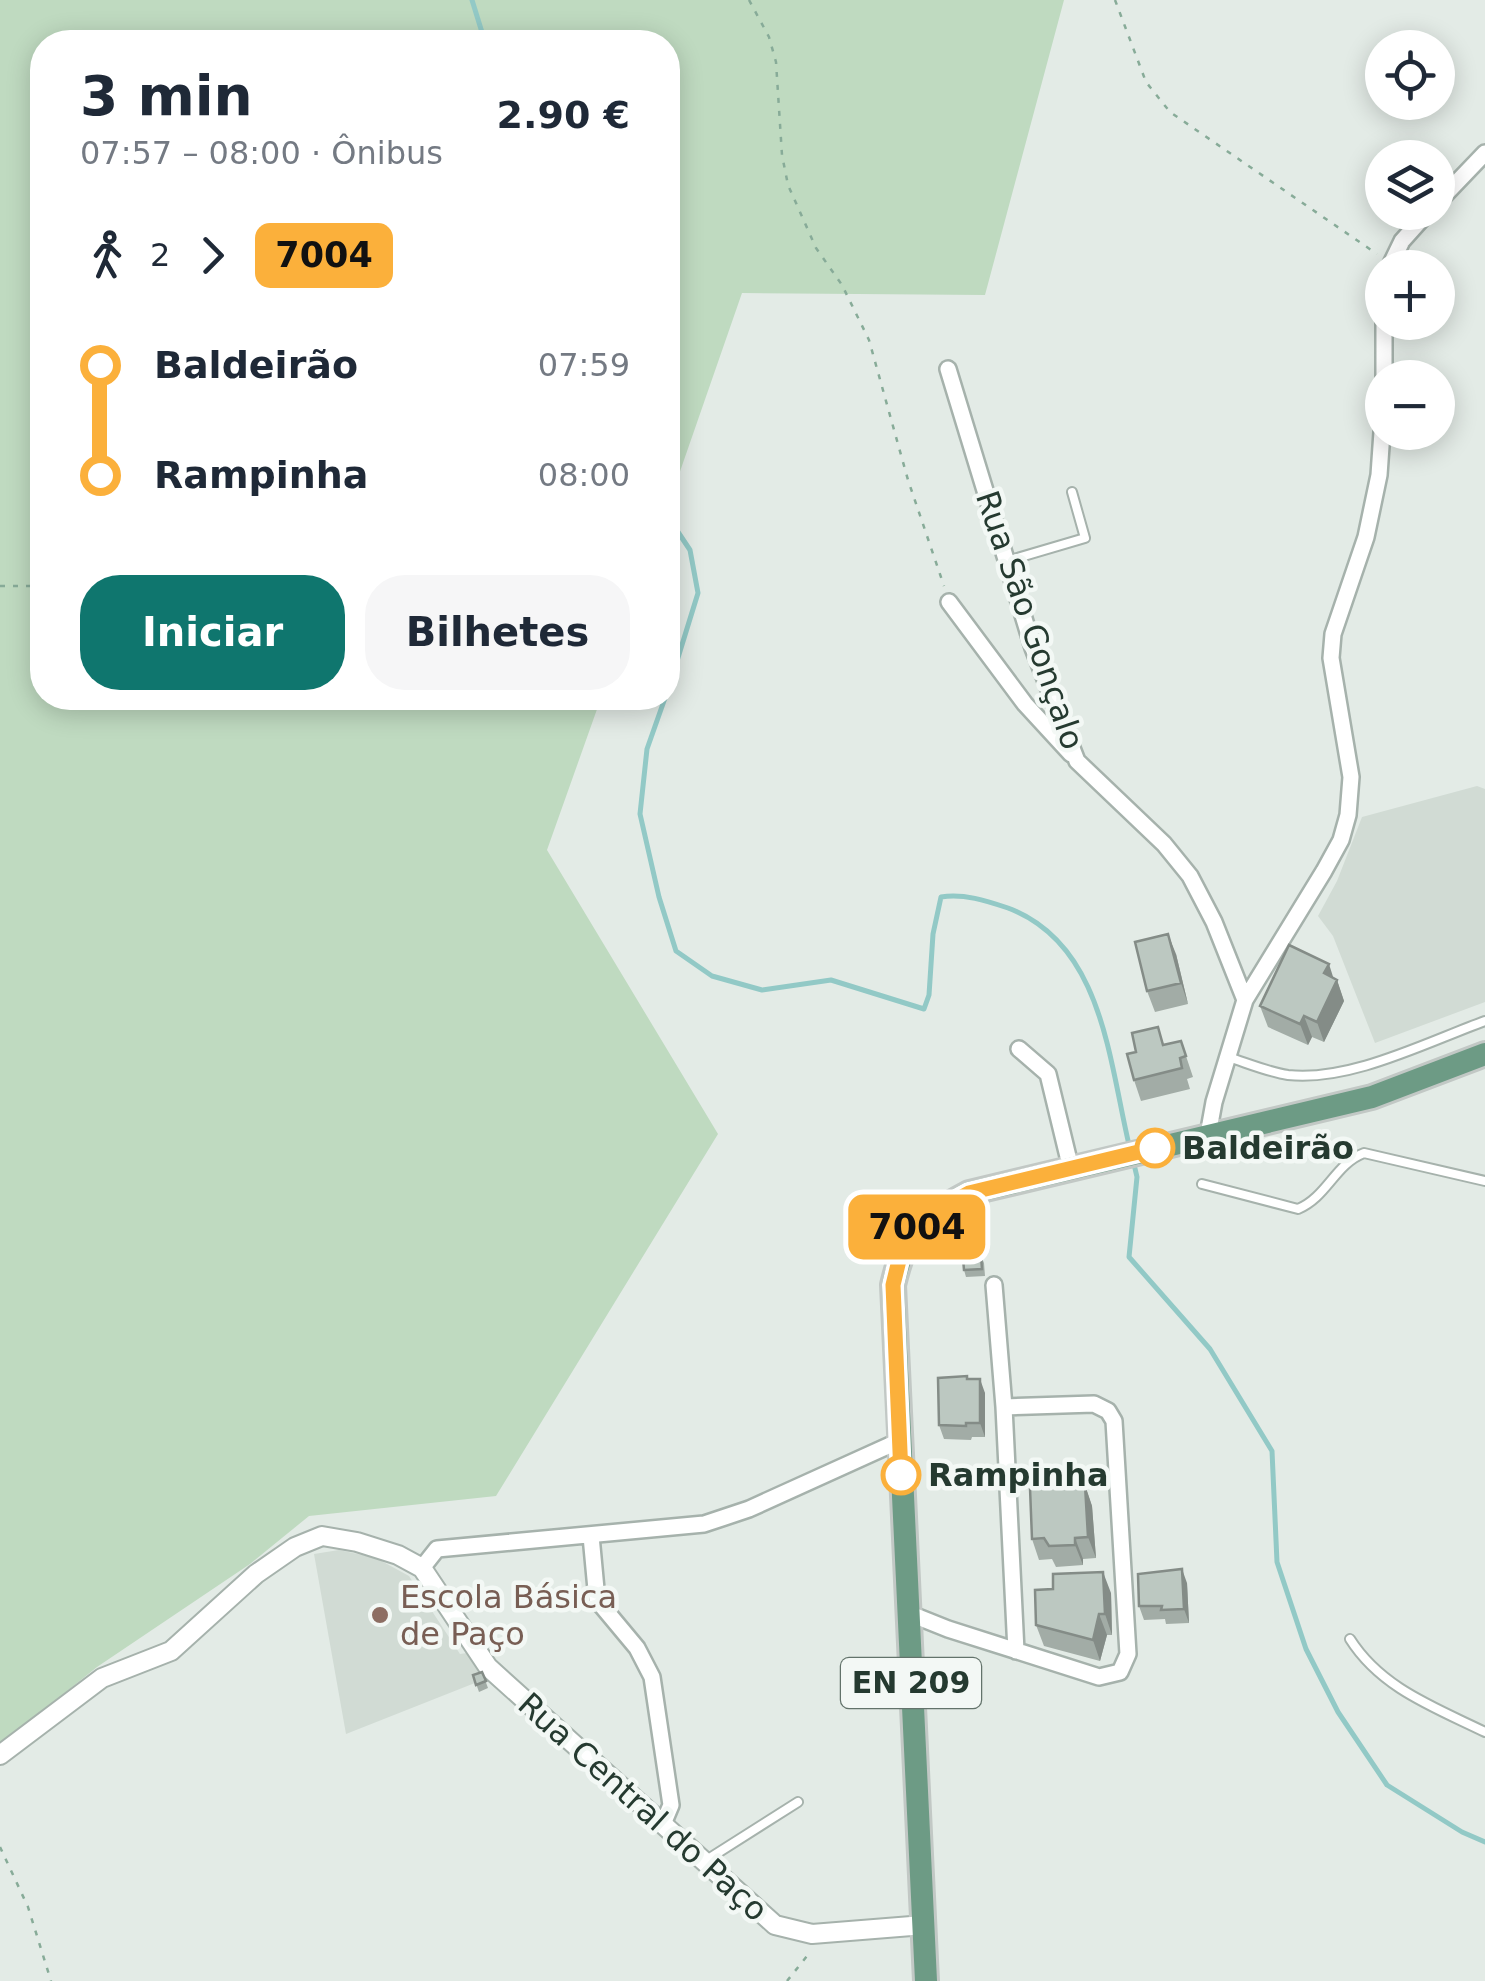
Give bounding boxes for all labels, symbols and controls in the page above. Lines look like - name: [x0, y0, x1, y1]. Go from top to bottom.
- map controls: [1365, 30, 1455, 450]
- button: locate: [1365, 30, 1455, 120]
- text: 3 min: [80, 64, 253, 128]
- text: 2.90 €: [497, 93, 630, 137]
- text: 07:57 – 08:00 · Ônibus: [80, 134, 443, 172]
- button: layers: [1365, 140, 1455, 230]
- icon: walk: [80, 228, 135, 283]
- icon: forward: [185, 228, 240, 283]
- text: 7004: [275, 235, 373, 275]
- text: 2: [150, 236, 170, 274]
- button: +: [1365, 250, 1455, 340]
- text: Baldeirão: [154, 343, 358, 387]
- text: 07:59: [538, 346, 630, 384]
- button: −: [1365, 360, 1455, 450]
- text: Rampinha: [154, 453, 368, 497]
- text: 08:00: [538, 456, 630, 494]
- street label: Rua São Gonçalo: [968, 486, 1092, 754]
- button: Iniciar: [80, 575, 345, 690]
- button: Bilhetes: [365, 575, 630, 690]
- marker: Baldeirão: [1136, 1129, 1174, 1167]
- place label: Baldeirão: [1182, 1129, 1354, 1167]
- line badge: 7004: [847, 1194, 987, 1260]
- text: 7004: [868, 1207, 966, 1247]
- marker: Rampinha: [882, 1456, 920, 1494]
- place label: Rampinha: [928, 1456, 1109, 1494]
- place label: Escola Básica de Paço: [400, 1578, 617, 1653]
- marker: Escola Básica de Paço: [369, 1604, 391, 1626]
- road number: EN 209: [841, 1658, 981, 1708]
- street label: Rua Central do Paço: [511, 1685, 775, 1929]

